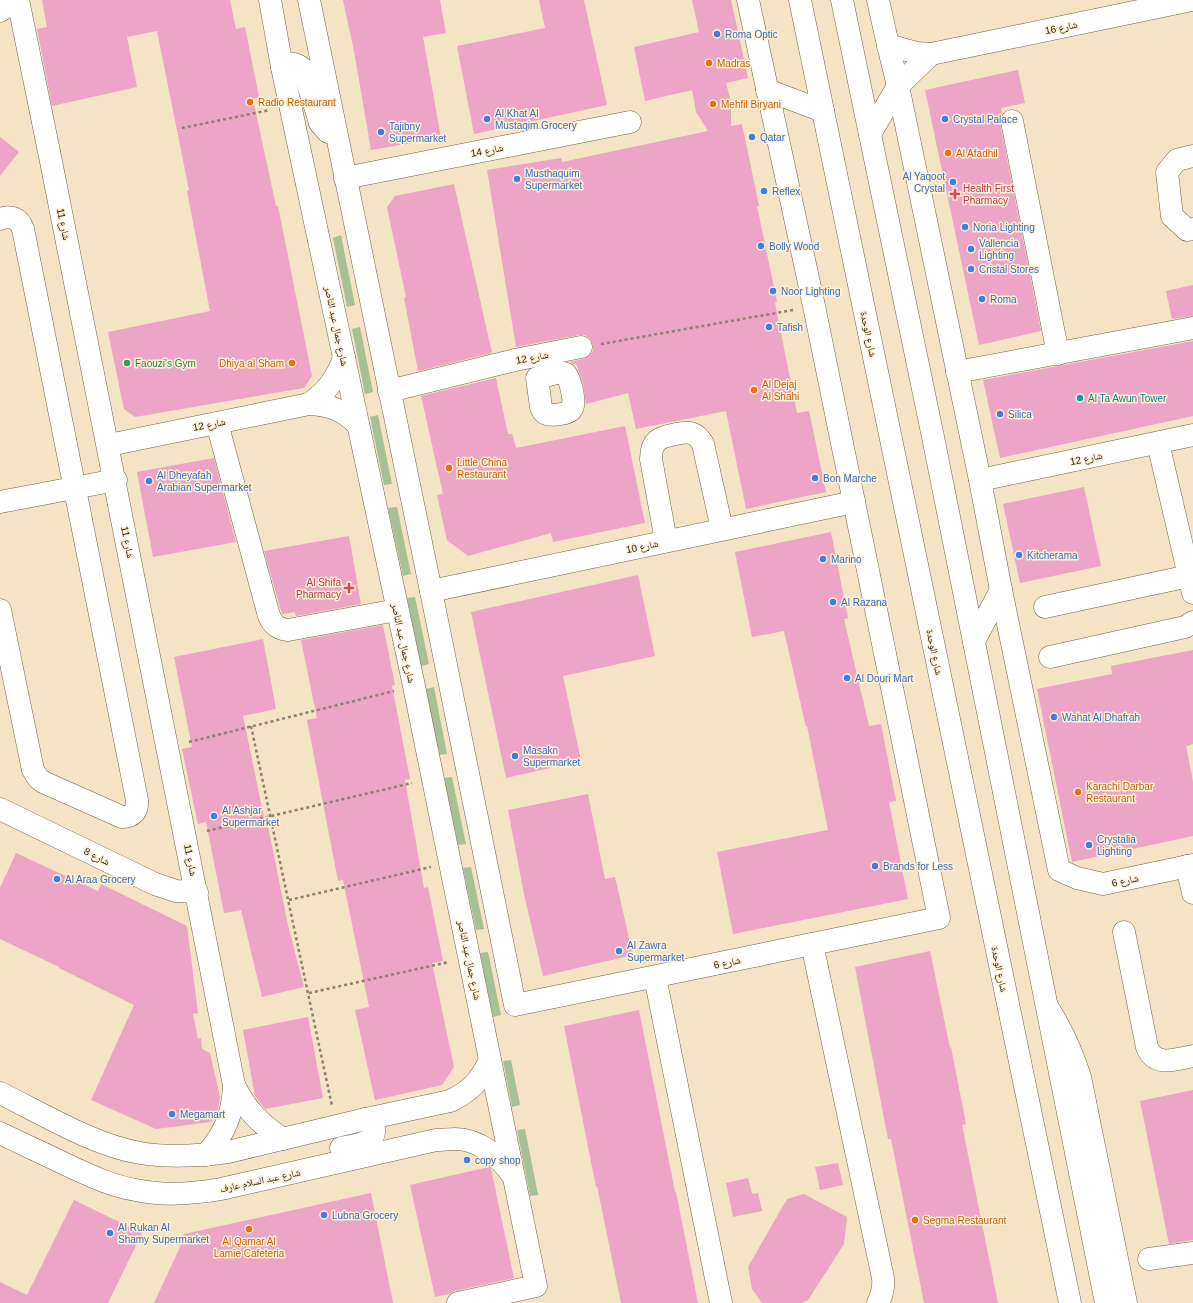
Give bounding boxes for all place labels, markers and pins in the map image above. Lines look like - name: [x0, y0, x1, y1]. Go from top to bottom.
- marker: Roma Optic: [712, 29, 722, 39]
- place label: Roma Optic: [725, 29, 778, 40]
- marker: Madras: [704, 58, 714, 68]
- place label: Madras: [717, 58, 750, 69]
- marker: Radio Restaurant: [245, 97, 255, 107]
- place label: Radio Restaurant: [258, 97, 336, 108]
- marker: Mehfil Biryani: [708, 99, 718, 109]
- place label: Mehfil Biryani: [721, 99, 781, 110]
- place label: Al Khat Al Mustaqim Grocery: [495, 108, 577, 131]
- marker: Al Khat Al Mustaqim Grocery: [482, 114, 492, 124]
- marker: Crystal Palace: [940, 114, 950, 124]
- place label: Crystal Palace: [953, 114, 1018, 125]
- place label: Tajibny Supermarket: [389, 121, 446, 144]
- marker: Tajibny Supermarket: [376, 127, 386, 137]
- marker: Qatar: [747, 132, 757, 142]
- place label: Qatar: [760, 132, 786, 143]
- marker: Al Afadhil: [943, 148, 953, 158]
- place label: Al Afadhil: [956, 148, 998, 159]
- place label: Musthaquim Supermarket: [525, 168, 582, 191]
- place label: Al Yaqoot Crystal: [903, 171, 945, 194]
- marker: Musthaquim Supermarket: [512, 174, 522, 184]
- marker: Al Yaqoot Crystal: [948, 177, 958, 187]
- place label: Health First Pharmacy: [963, 183, 1014, 206]
- marker: Reflex: [759, 186, 769, 196]
- place label: Reflex: [772, 186, 800, 197]
- marker: Health First Pharmacy: [950, 189, 960, 199]
- marker: Noria Lighting: [960, 222, 970, 232]
- place label: Noria Lighting: [973, 222, 1035, 233]
- place label: Vallencia Lighting: [979, 238, 1019, 261]
- marker: Bolly Wood: [756, 241, 766, 251]
- place label: Bolly Wood: [769, 241, 819, 252]
- marker: Vallencia Lighting: [966, 244, 976, 254]
- marker: Cristal Stores: [966, 264, 976, 274]
- place label: Cristal Stores: [979, 264, 1039, 275]
- marker: Noor Lighting: [768, 286, 778, 296]
- place label: Noor Lighting: [781, 286, 840, 297]
- marker: Roma: [977, 294, 987, 304]
- place label: Roma: [990, 294, 1017, 305]
- marker: Tafish: [764, 322, 774, 332]
- place label: Tafish: [777, 322, 803, 333]
- marker: Faouzi's Gym: [122, 358, 132, 368]
- place label: Faouzi's Gym: [135, 358, 196, 369]
- place label: Dhiya al Sham: [219, 358, 284, 369]
- marker: Dhiya al Sham: [287, 358, 297, 368]
- place label: Al Dejaj Al Shahi: [762, 379, 799, 402]
- marker: Al Dejaj Al Shahi: [749, 385, 759, 395]
- marker: Al Ta Awun Tower: [1075, 393, 1085, 403]
- place label: Al Ta Awun Tower: [1088, 393, 1167, 404]
- marker: Silica: [995, 409, 1005, 419]
- place label: Silica: [1008, 409, 1032, 420]
- place label: Little China Restaurant: [457, 457, 507, 480]
- marker: Little China Restaurant: [444, 463, 454, 473]
- place label: Al Dheyafah Arabian Supermarket: [157, 470, 252, 493]
- marker: Bon Marche: [810, 473, 820, 483]
- place label: Bon Marche: [823, 473, 877, 484]
- marker: Al Dheyafah Arabian Supermarket: [144, 476, 154, 486]
- marker: Kitcherama: [1014, 550, 1024, 560]
- place label: Kitcherama: [1027, 550, 1078, 561]
- marker: Marino: [818, 554, 828, 564]
- place label: Marino: [831, 554, 862, 565]
- place label: Al Shifa Pharmacy: [296, 577, 341, 600]
- marker: Al Shifa Pharmacy: [344, 583, 354, 593]
- marker: Al Razana: [828, 597, 838, 607]
- place label: Al Razana: [841, 597, 888, 608]
- marker: Al Douri Mart: [842, 673, 852, 683]
- place label: Al Douri Mart: [855, 673, 914, 684]
- marker: Wahat Al Dhafrah: [1049, 712, 1059, 722]
- place label: Wahat Al Dhafrah: [1062, 712, 1140, 723]
- place label: Masakn Supermarket: [523, 745, 580, 768]
- marker: Masakn Supermarket: [510, 751, 520, 761]
- place label: Karachi Darbar Restaurant: [1086, 781, 1154, 804]
- marker: Karachi Darbar Restaurant: [1073, 787, 1083, 797]
- place label: Al Ashjar Supermarket: [222, 805, 279, 828]
- marker: Al Ashjar Supermarket: [209, 811, 219, 821]
- place label: Crystalia Lighting: [1097, 834, 1136, 857]
- marker: Crystalia Lighting: [1084, 840, 1094, 850]
- marker: Brands for Less: [870, 861, 880, 871]
- place label: Brands for Less: [883, 861, 953, 872]
- marker: Al Araa Grocery: [52, 874, 62, 884]
- place label: Al Araa Grocery: [65, 874, 136, 885]
- place label: Al Zawra Supermarket: [627, 940, 684, 963]
- marker: Al Zawra Supermarket: [614, 946, 624, 956]
- marker: Megamart: [167, 1109, 177, 1119]
- place label: Megamart: [180, 1109, 225, 1120]
- marker: copy shop: [462, 1155, 472, 1165]
- place label: copy shop: [475, 1155, 521, 1166]
- marker: Lubna Grocery: [319, 1210, 329, 1220]
- place label: Lubna Grocery: [332, 1210, 398, 1221]
- marker: Segma Restaurant: [910, 1215, 920, 1225]
- place label: Segma Restaurant: [923, 1215, 1007, 1226]
- place label: Al Rukan Al Shamy Supermarket: [118, 1222, 209, 1245]
- marker: Al Qamar Al Lamie Cafeteria: [244, 1224, 254, 1234]
- marker: Al Rukan Al Shamy Supermarket: [105, 1228, 115, 1238]
- place label: Al Qamar Al Lamie Cafeteria: [214, 1236, 285, 1259]

